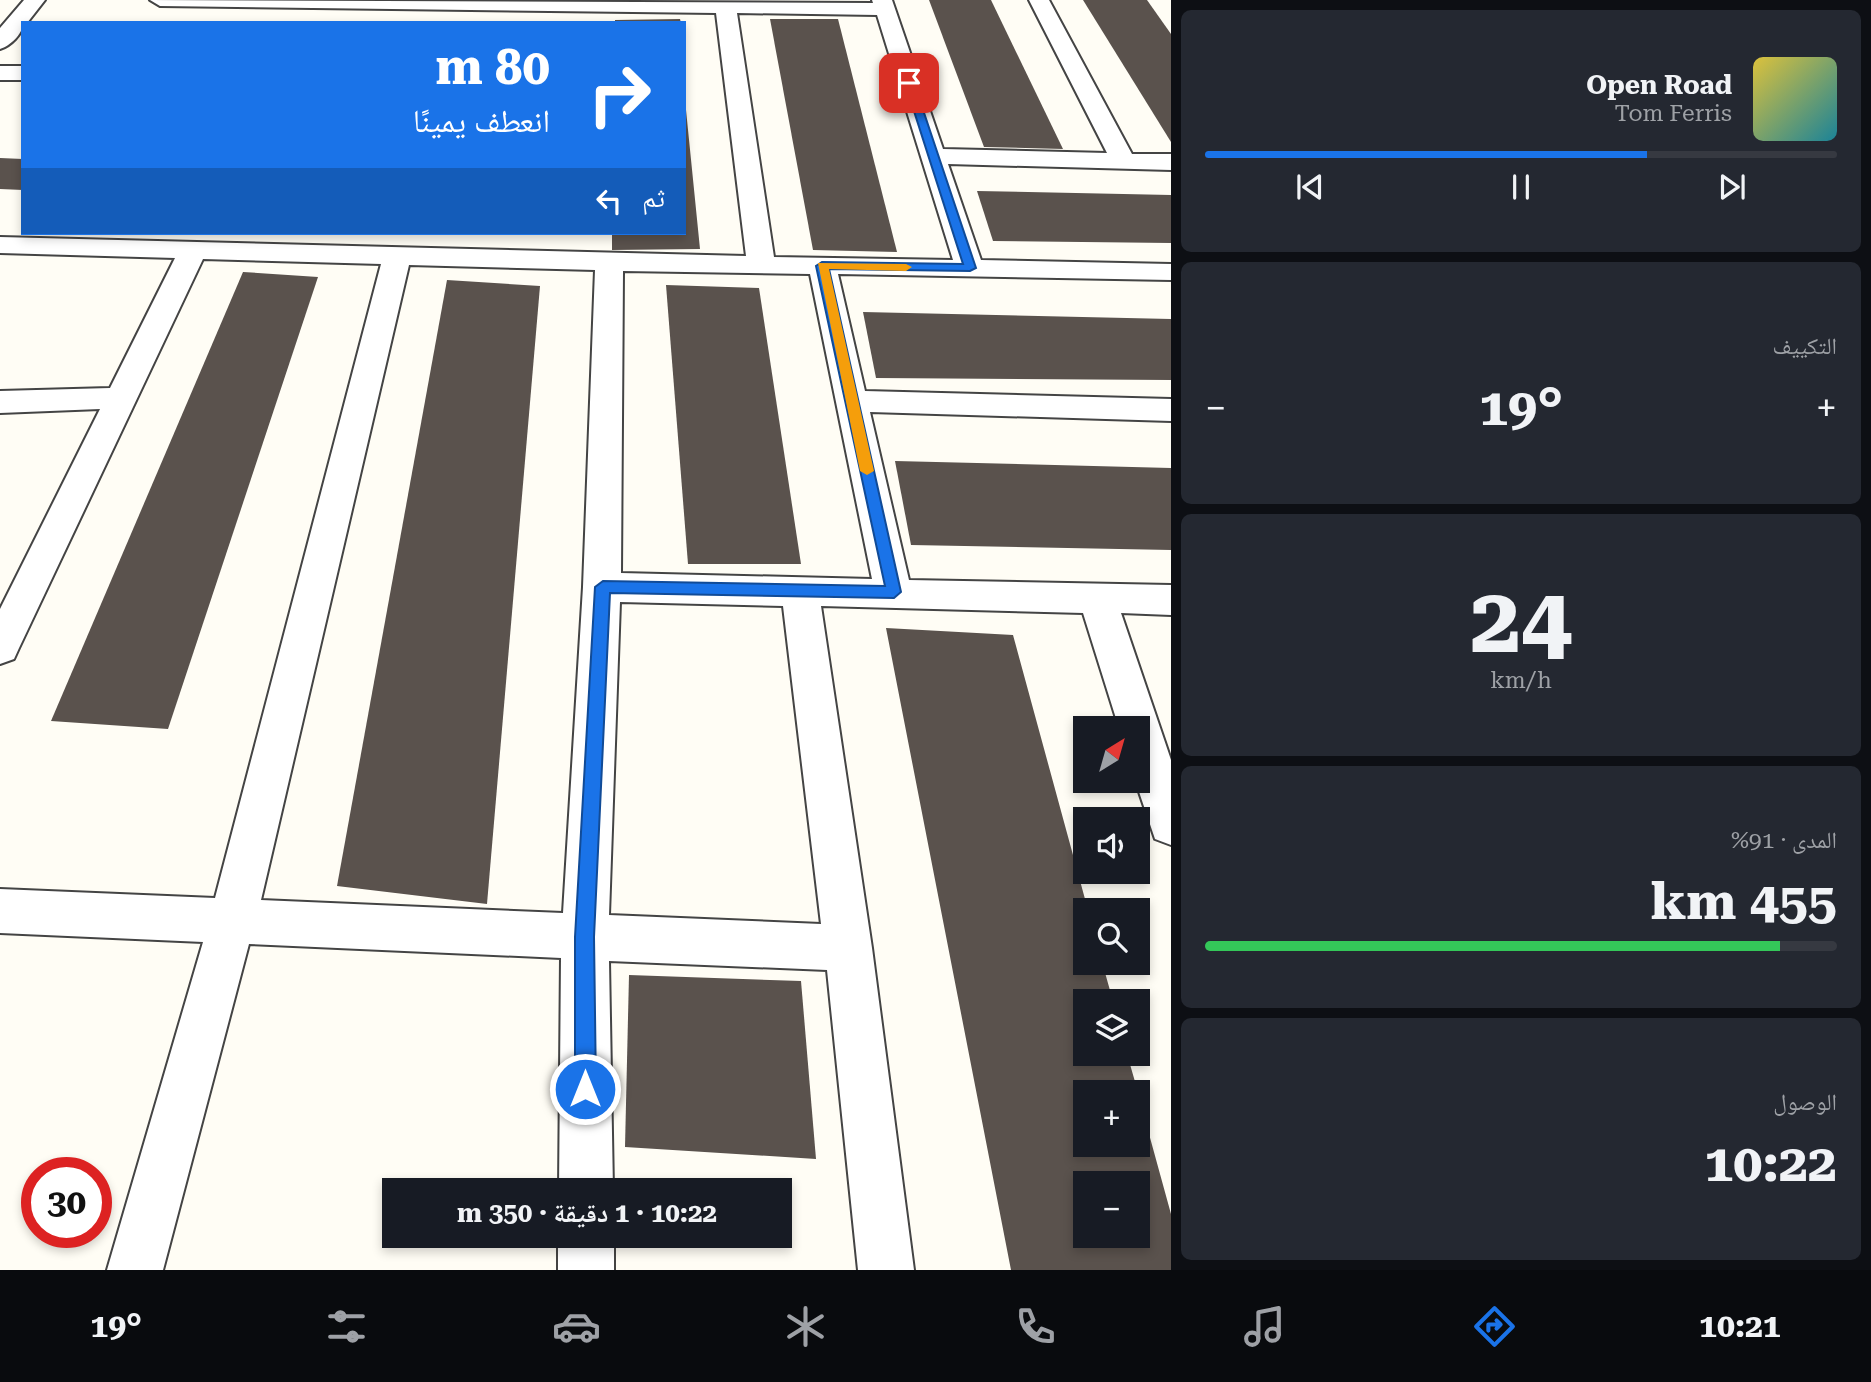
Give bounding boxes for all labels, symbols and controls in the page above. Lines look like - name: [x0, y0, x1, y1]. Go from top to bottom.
- text: 80 m: [435, 39, 550, 96]
- icon: right: [574, 49, 665, 140]
- pin: [879, 53, 939, 113]
- icon: arrive: [890, 64, 928, 102]
- text: Open Road: [1586, 70, 1732, 100]
- text: Tom Ferris: [1615, 100, 1732, 127]
- text: انعطف يمينًا: [413, 102, 550, 140]
- icon: previous: [1291, 168, 1329, 206]
- icon: pause: [1502, 168, 1540, 206]
- icon: next: [1713, 168, 1751, 206]
- icon: left: [590, 182, 628, 220]
- text: ثم: [642, 183, 665, 213]
- text: التكييف: [1772, 333, 1837, 360]
- text: 19°: [1479, 377, 1563, 438]
- text: −: [1205, 386, 1226, 430]
- text: +: [1816, 386, 1837, 430]
- text: 24: [1470, 568, 1572, 674]
- text: km/h: [1490, 667, 1552, 694]
- north arrow: [1073, 716, 1150, 793]
- map controls: [1073, 716, 1150, 1248]
- button: sound: [1073, 807, 1150, 884]
- text: المدى · 91%: [1731, 827, 1837, 854]
- text: 455 km: [1650, 871, 1837, 932]
- button: search: [1073, 898, 1150, 975]
- button: layers: [1073, 989, 1150, 1066]
- position arrow: [548, 1052, 622, 1126]
- button: +: [1073, 1080, 1150, 1157]
- text: الوصول: [1773, 1089, 1837, 1116]
- text: 10:22: [1704, 1133, 1837, 1194]
- speed limit sign: 30: [21, 1157, 112, 1248]
- button: −: [1073, 1171, 1150, 1248]
- text: 10:22 · 1 دقيقة · 350 m: [457, 1198, 717, 1228]
- icon: filters: [322, 1302, 371, 1351]
- icon: car: [552, 1302, 601, 1351]
- icon: climate: [781, 1302, 830, 1351]
- icon: phone: [1011, 1302, 1060, 1351]
- icon: music: [1240, 1302, 1289, 1351]
- icon: directions: [1470, 1302, 1519, 1351]
- text: 19°: [90, 1307, 142, 1345]
- text: 10:21: [1699, 1307, 1781, 1345]

